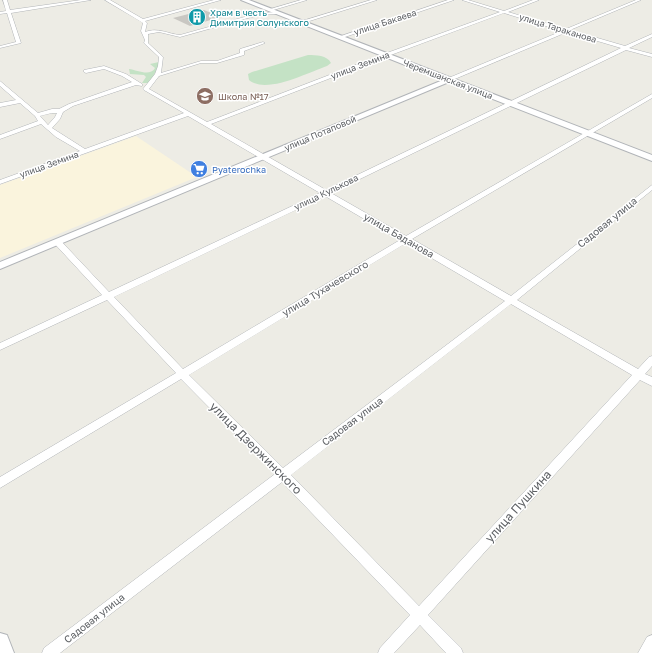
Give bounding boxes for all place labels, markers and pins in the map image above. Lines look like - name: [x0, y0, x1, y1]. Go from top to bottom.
- building icon: Храм в честь Димитрия Солунского: [187, 7, 207, 27]
- place label: Храм в честь Димитрия Солунского: [210, 7, 309, 28]
- school or university icon: Школа №17: [195, 86, 215, 106]
- place label: Школа №17: [218, 91, 269, 102]
- supermarket icon: Pyaterochka: [189, 159, 209, 179]
- place label: Pyaterochka: [212, 164, 266, 175]

